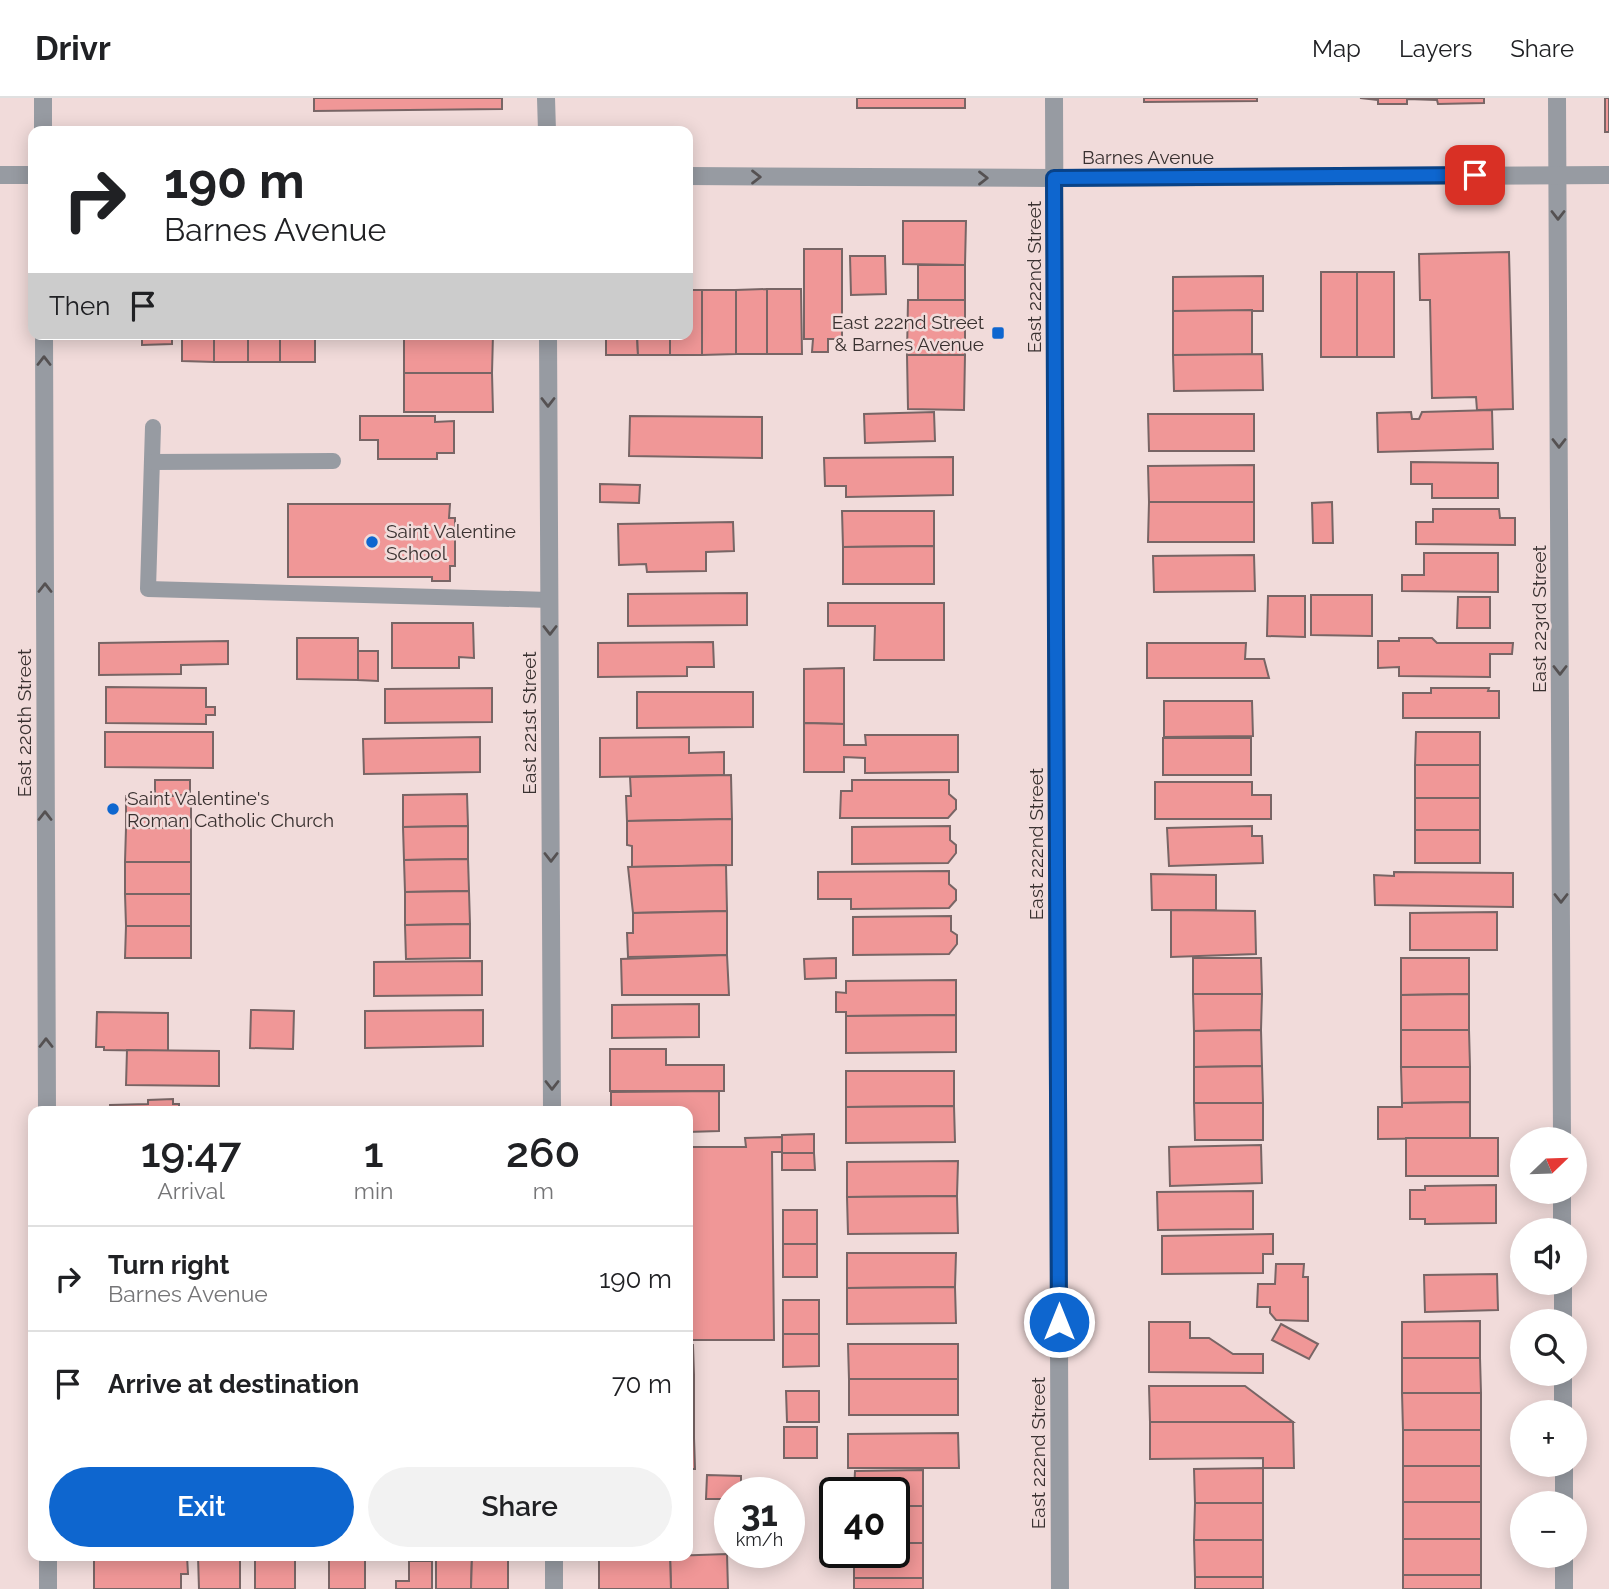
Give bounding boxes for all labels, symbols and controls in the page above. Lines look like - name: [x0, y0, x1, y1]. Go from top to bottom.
- text: Drivr: [35, 29, 111, 68]
- text: Map: [1312, 34, 1361, 63]
- text: Layers: [1399, 34, 1472, 63]
- text: Share: [1510, 34, 1574, 63]
- pin: [1445, 145, 1505, 205]
- street label: Barnes Avenue: [1082, 146, 1214, 168]
- text: 190 m: [164, 152, 305, 209]
- icon: right: [49, 154, 140, 245]
- icon: arrive: [1456, 156, 1494, 194]
- one-way arrow: [751, 169, 762, 185]
- one-way arrow: [979, 170, 989, 186]
- street label: East 222nd Street: [1023, 200, 1045, 353]
- one-way arrow: [1550, 210, 1566, 221]
- text: Barnes Avenue: [164, 211, 386, 248]
- icon: arrive: [124, 287, 162, 325]
- text: Then: [49, 291, 110, 321]
- place label: East 222nd Street & Barnes Avenue: [832, 311, 985, 355]
- marker: East 222nd Street & Barnes Avenue: [990, 325, 1006, 341]
- one-way arrow: [36, 355, 52, 365]
- one-way arrow: [540, 398, 556, 408]
- one-way arrow: [1551, 438, 1567, 448]
- place label: Saint Valentine School: [386, 520, 516, 564]
- marker: Saint Valentine School: [364, 534, 380, 550]
- street label: East 223rd Street: [1528, 544, 1550, 693]
- one-way arrow: [37, 582, 53, 593]
- one-way arrow: [542, 625, 558, 636]
- street label: East 220th Street: [13, 648, 35, 797]
- street label: East 221st Street: [518, 651, 540, 795]
- one-way arrow: [1552, 665, 1568, 676]
- street label: East 222nd Street: [1025, 767, 1047, 920]
- place label: Saint Valentine's Roman Catholic Church: [127, 787, 334, 831]
- marker: Saint Valentine's Roman Catholic Church: [105, 801, 121, 817]
- one-way arrow: [38, 810, 53, 821]
- one-way arrow: [543, 853, 559, 863]
- one-way arrow: [1553, 893, 1569, 903]
- one-way arrow: [38, 1037, 54, 1048]
- one-way arrow: [544, 1080, 560, 1091]
- north arrow: [1510, 1127, 1587, 1204]
- map controls: [1510, 1127, 1587, 1568]
- text: 19:47: [141, 1128, 241, 1177]
- text: 1: [364, 1128, 384, 1177]
- text: 260: [506, 1128, 580, 1177]
- text: Arrival: [157, 1177, 225, 1204]
- text: min: [354, 1177, 393, 1204]
- text: m: [533, 1177, 554, 1204]
- button: sound: [1510, 1218, 1587, 1295]
- text: Turn right: [108, 1250, 229, 1280]
- icon: right: [49, 1260, 87, 1298]
- text: 190 m: [599, 1264, 672, 1294]
- text: Barnes Avenue: [108, 1280, 268, 1307]
- position arrow: [1022, 1285, 1096, 1359]
- button: search: [1510, 1309, 1587, 1386]
- icon: arrive: [49, 1365, 87, 1403]
- text: Arrive at destination: [108, 1369, 359, 1399]
- text: 70 m: [612, 1369, 672, 1399]
- street label: East 222nd Street: [1027, 1376, 1049, 1529]
- button: +: [1510, 1400, 1587, 1477]
- button: Exit: [49, 1467, 354, 1547]
- button: Share: [368, 1467, 672, 1547]
- speed limit sign: 40: [819, 1477, 910, 1568]
- button: −: [1510, 1491, 1587, 1568]
- text: 31: [741, 1493, 778, 1534]
- text: km/h: [736, 1529, 783, 1550]

